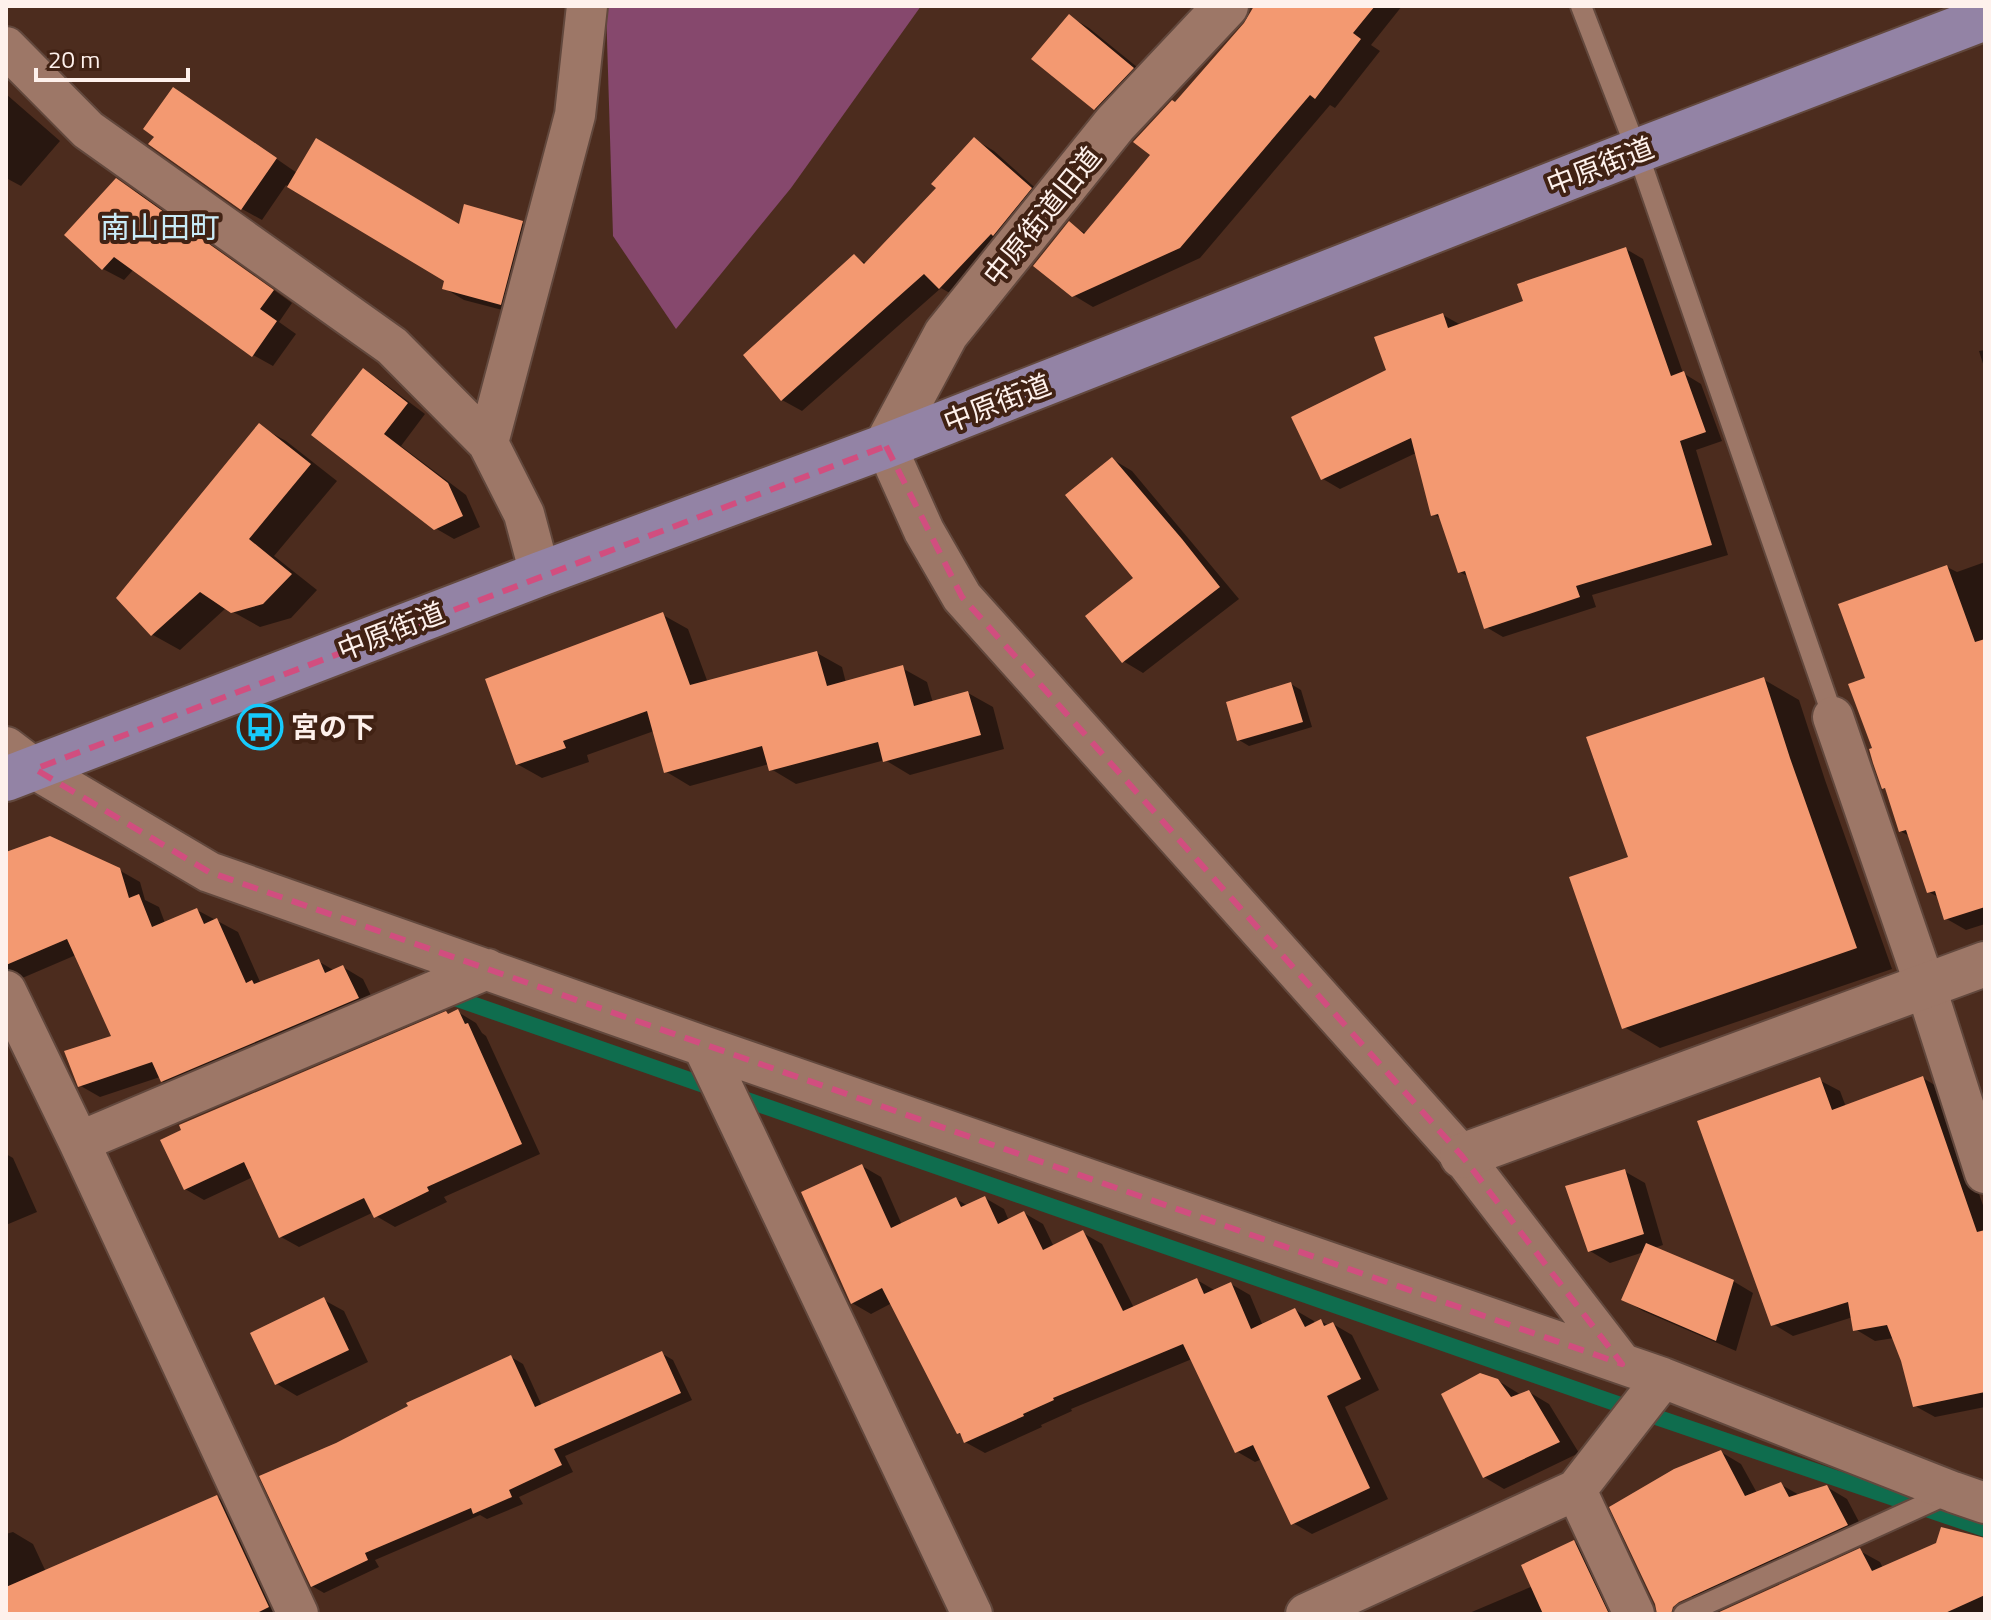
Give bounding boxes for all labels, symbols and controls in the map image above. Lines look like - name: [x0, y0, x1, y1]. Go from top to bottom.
- scale bar: [36, 32, 188, 82]
- text: 20 m: [48, 41, 100, 77]
- street label: 中原街道: [1540, 125, 1660, 206]
- street label: 中原街道旧道: [972, 137, 1111, 295]
- district label: 南山田町: [100, 204, 220, 250]
- street label: 中原街道: [937, 362, 1057, 443]
- street label: 中原街道: [331, 590, 451, 671]
- bus stop icon: 宮の下: [236, 703, 284, 751]
- place label: 宮の下: [291, 705, 375, 748]

